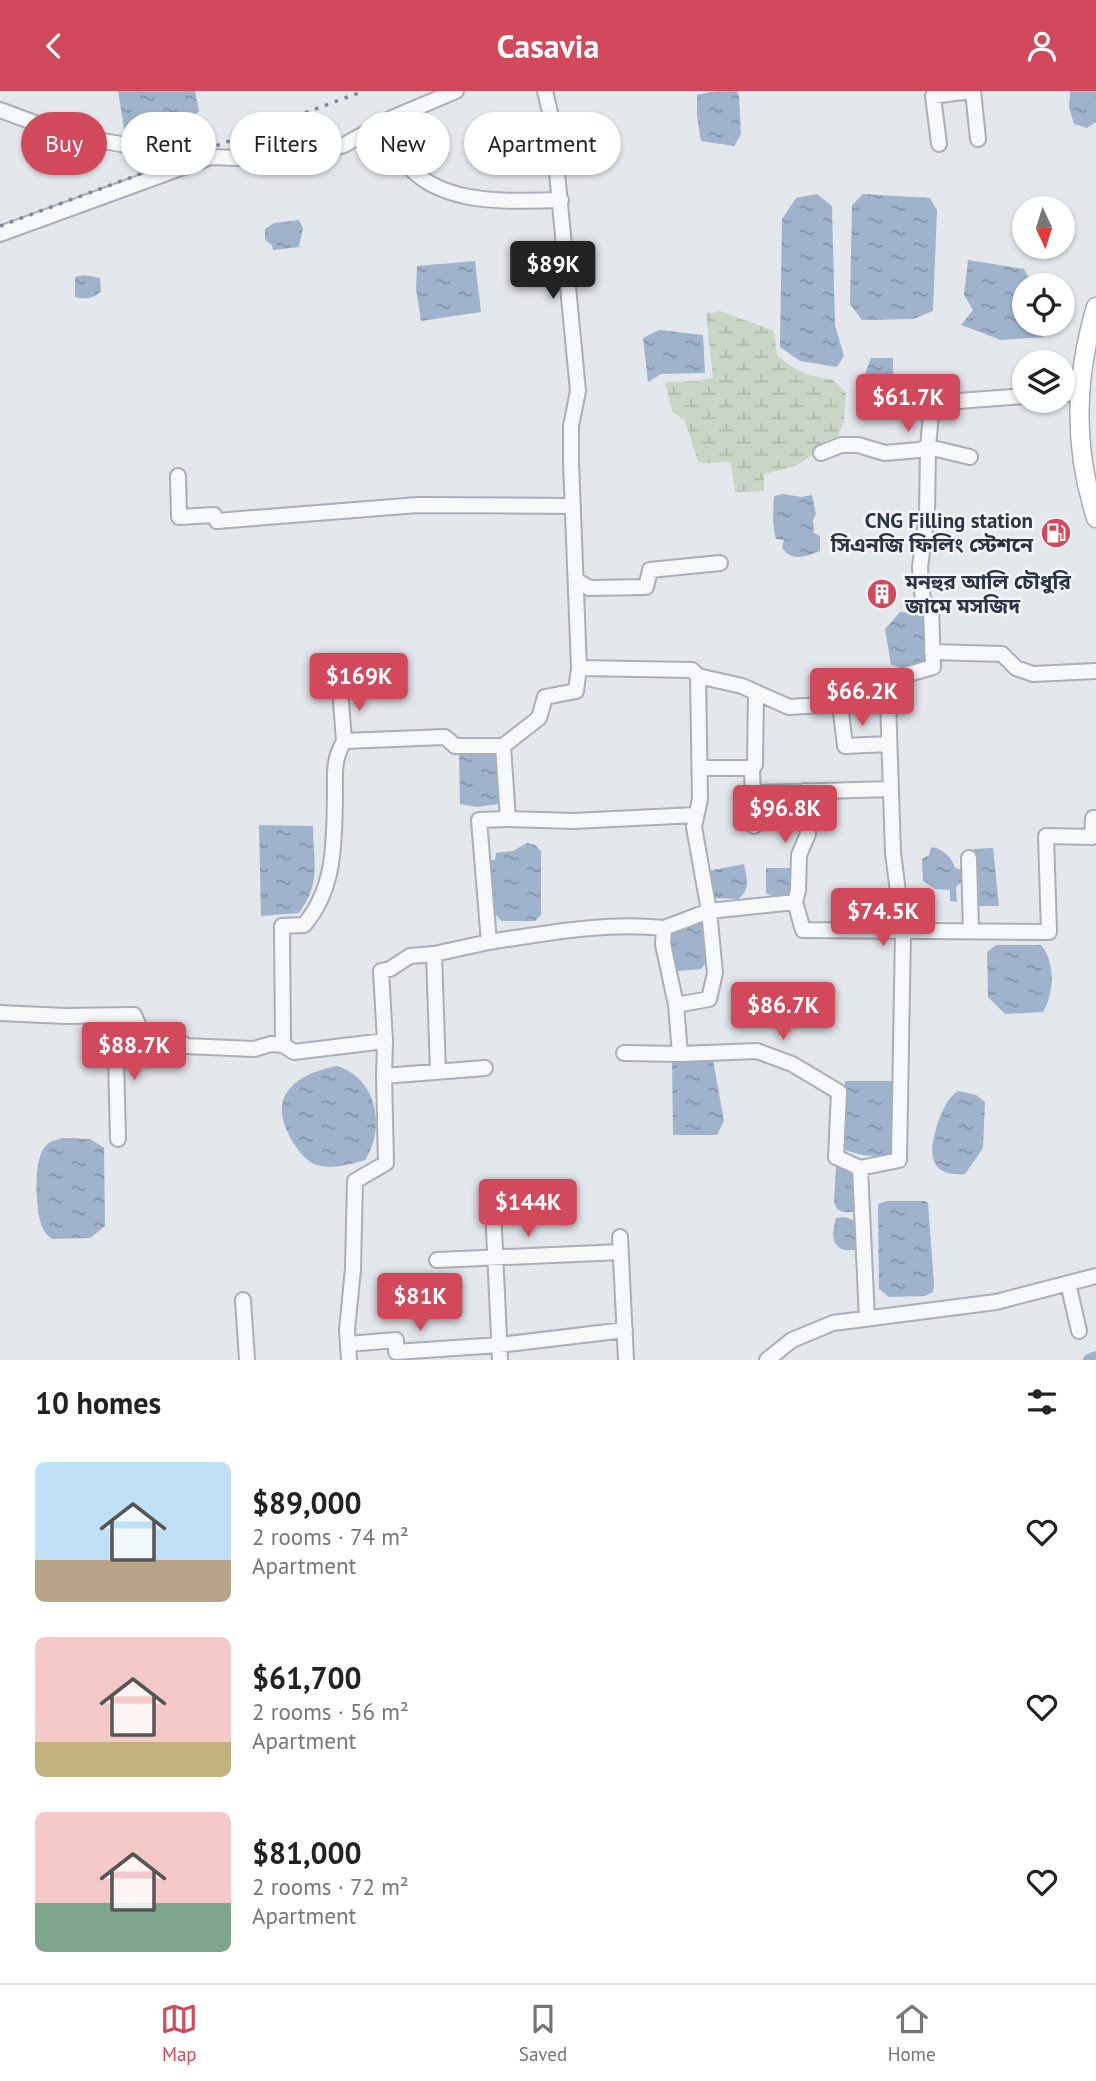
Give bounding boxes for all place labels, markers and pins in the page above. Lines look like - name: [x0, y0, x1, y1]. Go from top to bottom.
- pin: $89K: [512, 241, 594, 301]
- pin: $61.7K: [851, 375, 965, 434]
- place label: CNG Filling station সিএনজি ফিলিং স্টেশনে: [830, 507, 1034, 558]
- fuel station icon: CNG Filling station সিএনজি ফিলিং স্টেশনে: [1039, 516, 1073, 550]
- place label: মনহুর আলি চৌধুরি জামে মসজিদ: [904, 568, 1071, 619]
- building icon: মনহুর আলি চৌধুরি জামে মসজিদ: [865, 577, 899, 611]
- pin: $169K: [310, 653, 408, 713]
- pin: $66.2K: [805, 669, 919, 728]
- pin: $96.8K: [728, 785, 842, 845]
- pin: $74.5K: [826, 889, 940, 948]
- pin: $86.7K: [726, 983, 840, 1042]
- pin: $88.7K: [77, 1023, 191, 1082]
- pin: $144K: [479, 1179, 577, 1239]
- pin: $81K: [379, 1273, 461, 1333]

